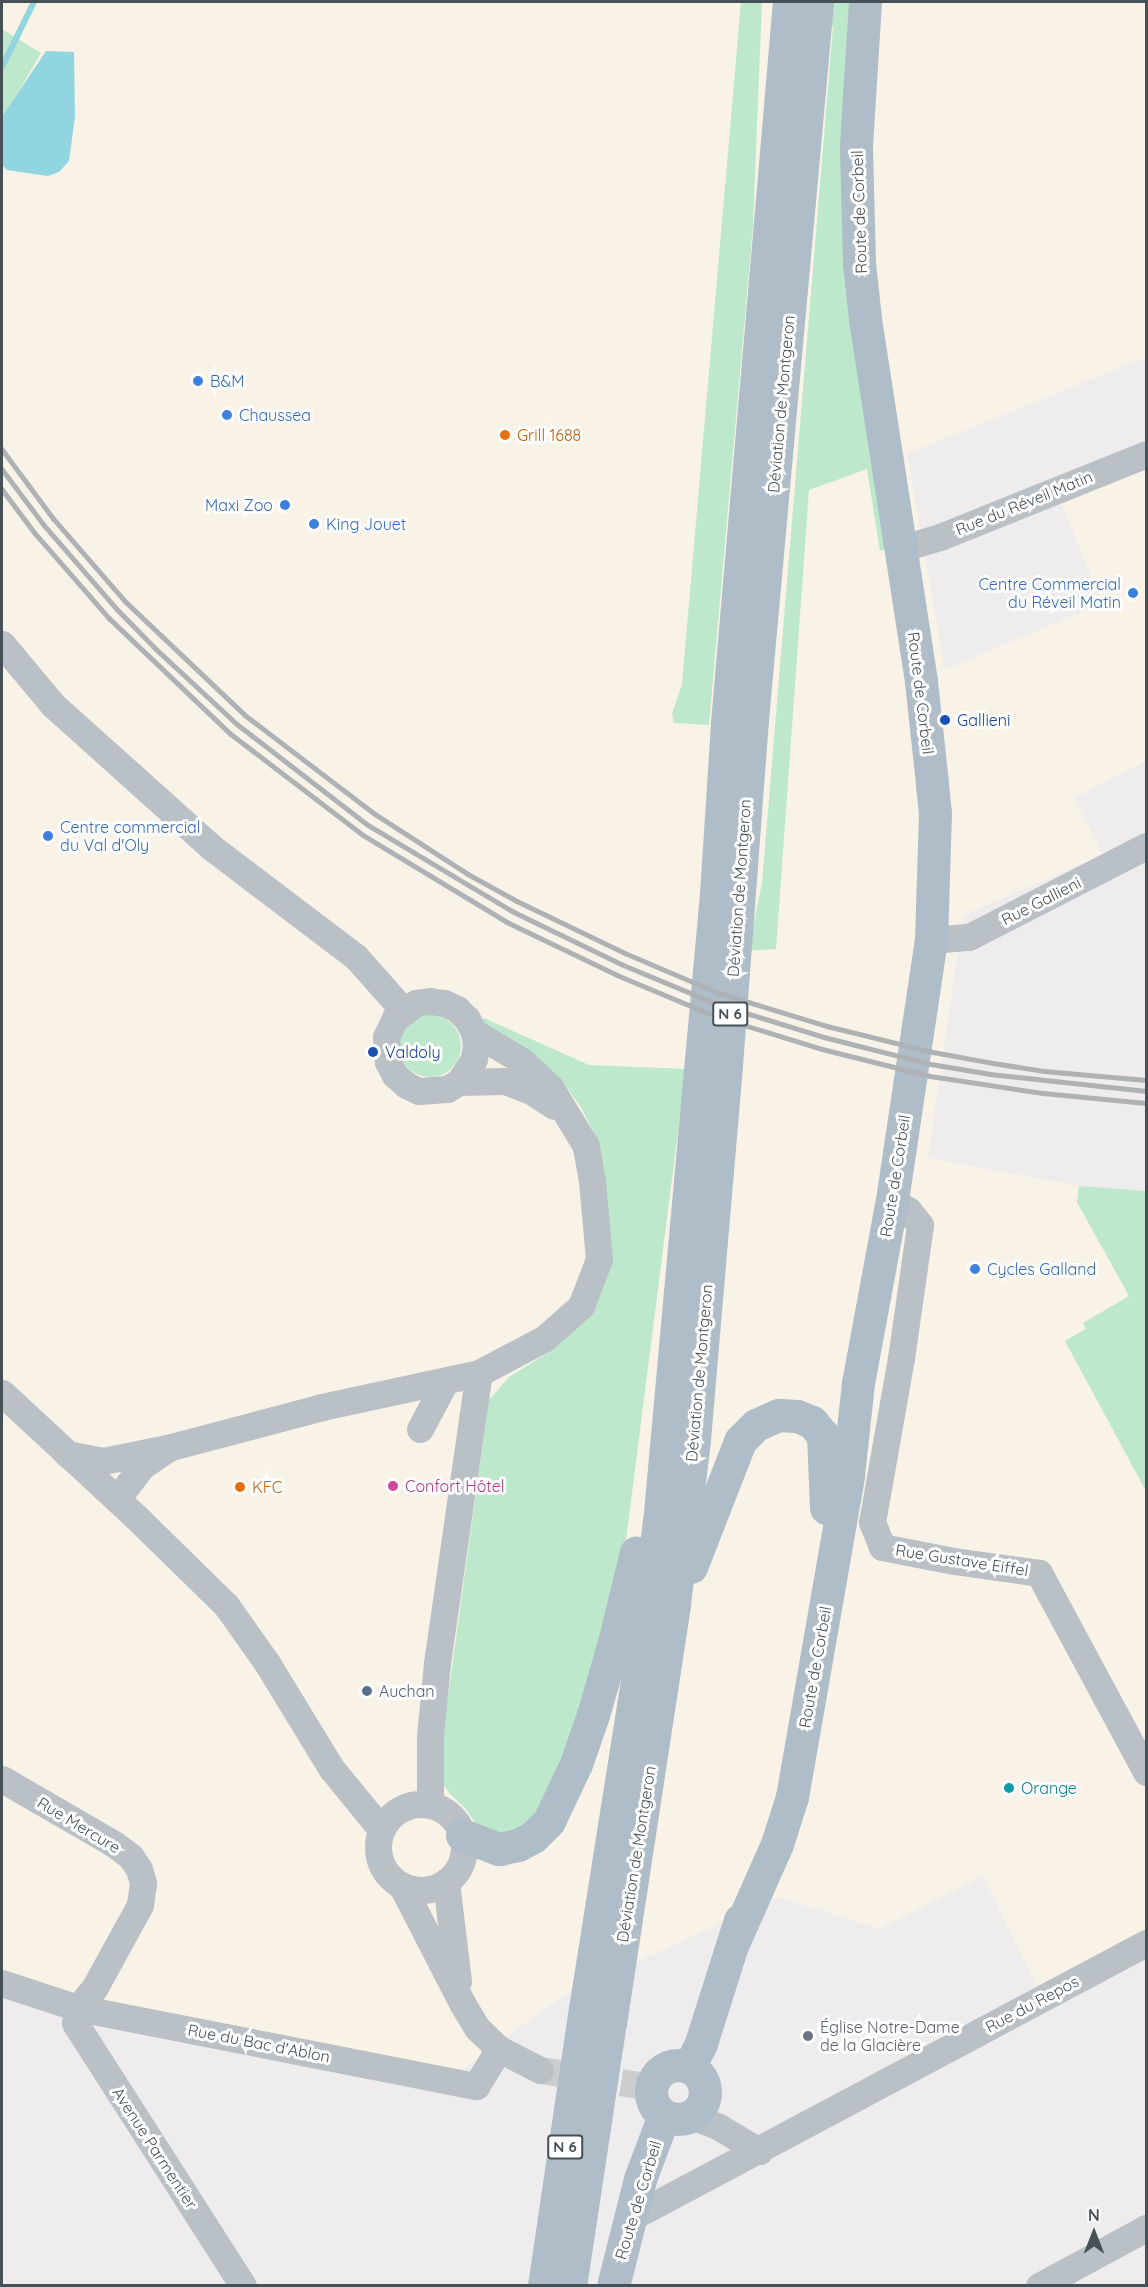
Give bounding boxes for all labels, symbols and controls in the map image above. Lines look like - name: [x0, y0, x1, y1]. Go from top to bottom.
- street label: Route de Corbeil: [847, 150, 871, 274]
- street label: Déviation de Montgeron: [764, 314, 798, 494]
- place label: B&M: [210, 371, 245, 391]
- marker: B&M: [191, 374, 205, 388]
- place label: Chaussea: [239, 405, 311, 425]
- marker: Chaussea: [220, 408, 234, 422]
- place label: Grill 1688: [517, 425, 581, 445]
- marker: Grill 1688: [498, 428, 512, 442]
- street label: Rue du Réveil Matin: [953, 467, 1095, 539]
- place label: Maxi Zoo: [205, 495, 273, 515]
- marker: Maxi Zoo: [278, 498, 292, 512]
- place label: King Jouet: [326, 514, 406, 534]
- marker: King Jouet: [307, 517, 321, 531]
- place label: Centre Commercial du Réveil Matin: [978, 574, 1121, 612]
- marker: Centre Commercial du Réveil Matin: [1126, 586, 1140, 600]
- street label: Route de Corbeil: [904, 631, 938, 755]
- place label: Gallieni: [957, 710, 1011, 730]
- marker: Gallieni: [938, 713, 952, 727]
- street label: Déviation de Montgeron: [723, 798, 755, 978]
- place label: Centre commercial du Val d'Oly: [60, 817, 200, 855]
- marker: Centre commercial du Val d'Oly: [41, 829, 55, 843]
- street label: Rue Gallieni: [998, 873, 1084, 929]
- road number: N 6: [712, 1002, 748, 1026]
- place label: Valdoly: [385, 1042, 441, 1062]
- marker: Valdoly: [366, 1045, 380, 1059]
- street label: Route de Corbeil: [876, 1114, 914, 1238]
- place label: Cycles Galland: [987, 1259, 1096, 1279]
- marker: Cycles Galland: [968, 1262, 982, 1276]
- street label: Déviation de Montgeron: [682, 1283, 716, 1463]
- place label: Confort Hôtel: [405, 1476, 504, 1496]
- place label: KFC: [252, 1477, 282, 1497]
- marker: Confort Hôtel: [386, 1479, 400, 1493]
- marker: KFC: [233, 1480, 247, 1494]
- street label: Rue Gustave Eiffel: [894, 1540, 1030, 1580]
- street label: Route de Corbeil: [795, 1605, 835, 1729]
- place label: Auchan: [379, 1681, 435, 1701]
- marker: Auchan: [360, 1684, 374, 1698]
- street label: Déviation de Montgeron: [613, 1764, 659, 1944]
- place label: Orange: [1021, 1778, 1077, 1798]
- marker: Orange: [1002, 1781, 1016, 1795]
- street label: Rue Mercure: [34, 1793, 124, 1857]
- street label: Rue du Repos: [982, 1971, 1082, 2037]
- place label: Église Notre-Dame de la Glacière: [820, 2017, 960, 2055]
- street label: Rue du Bac d'Ablon: [186, 2020, 332, 2066]
- marker: Église Notre-Dame de la Glacière: [801, 2029, 815, 2043]
- street label: Avenue Parmentier: [108, 2084, 202, 2212]
- road number: N 6: [547, 2135, 583, 2159]
- street label: Route de Corbeil: [611, 2138, 665, 2262]
- north arrow: [1064, 2203, 1124, 2263]
- text: N: [1088, 2205, 1100, 2225]

